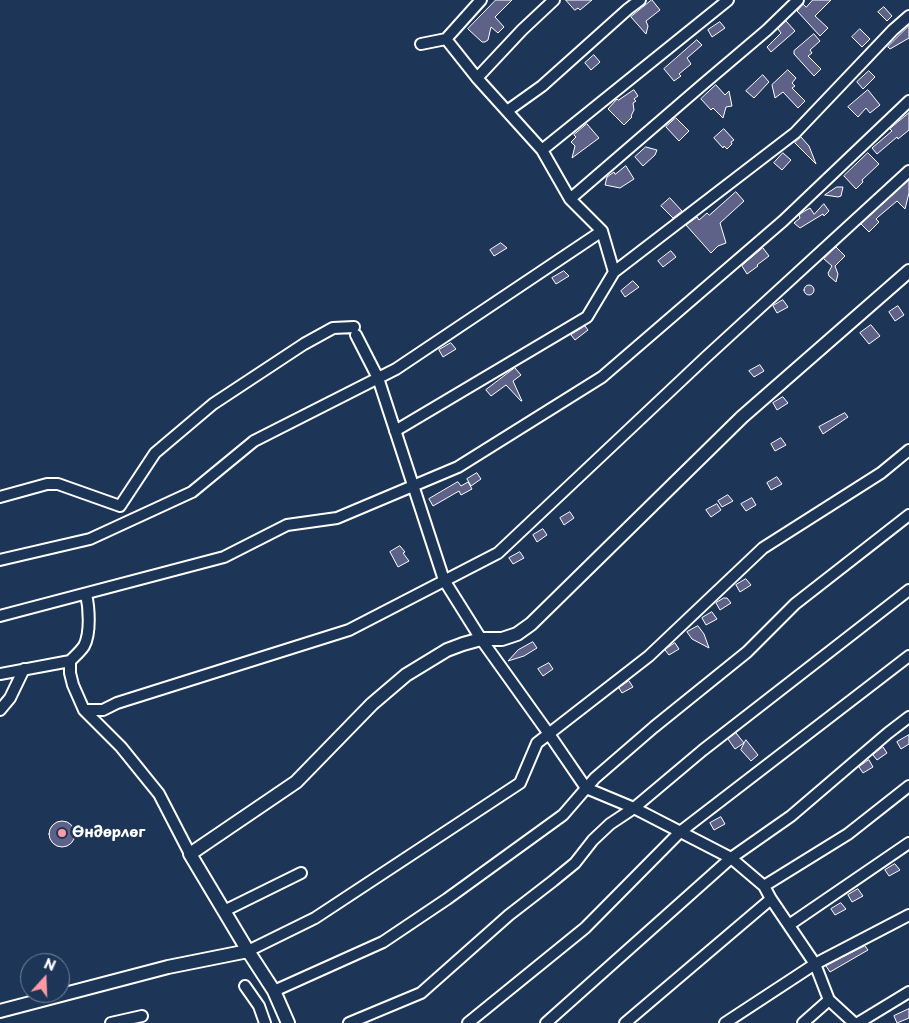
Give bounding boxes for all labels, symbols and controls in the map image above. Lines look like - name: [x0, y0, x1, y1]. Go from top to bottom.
- place label: Өндөрлөг: [72, 824, 145, 842]
- marker: Өндөрлөг: [56, 827, 68, 839]
- north arrow: [20, 953, 70, 1003]
- text: N: [41, 953, 59, 976]

